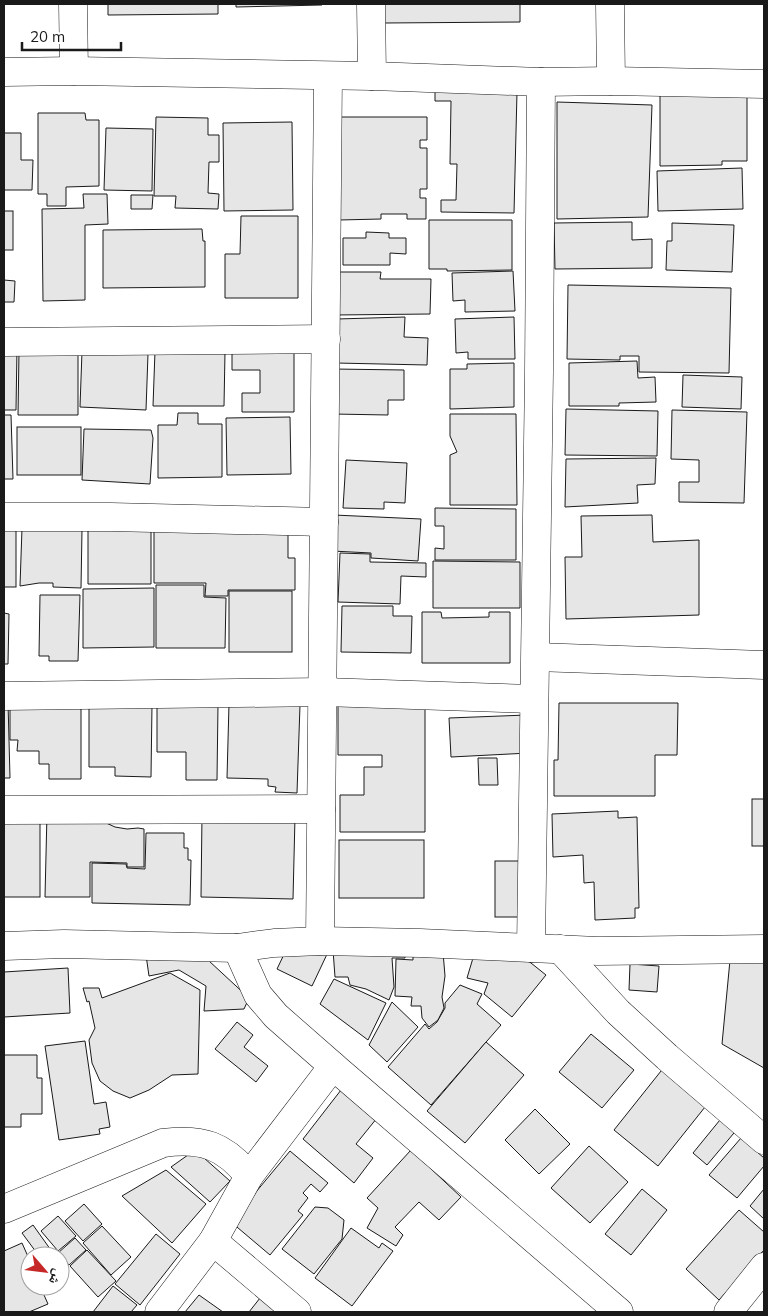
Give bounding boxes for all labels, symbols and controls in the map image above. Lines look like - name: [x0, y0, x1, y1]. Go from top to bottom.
- scale bar: [22, 20, 121, 52]
- text: 20 m: [30, 27, 65, 46]
- north arrow: [20, 1246, 70, 1296]
- text: ش: [45, 1266, 68, 1288]

